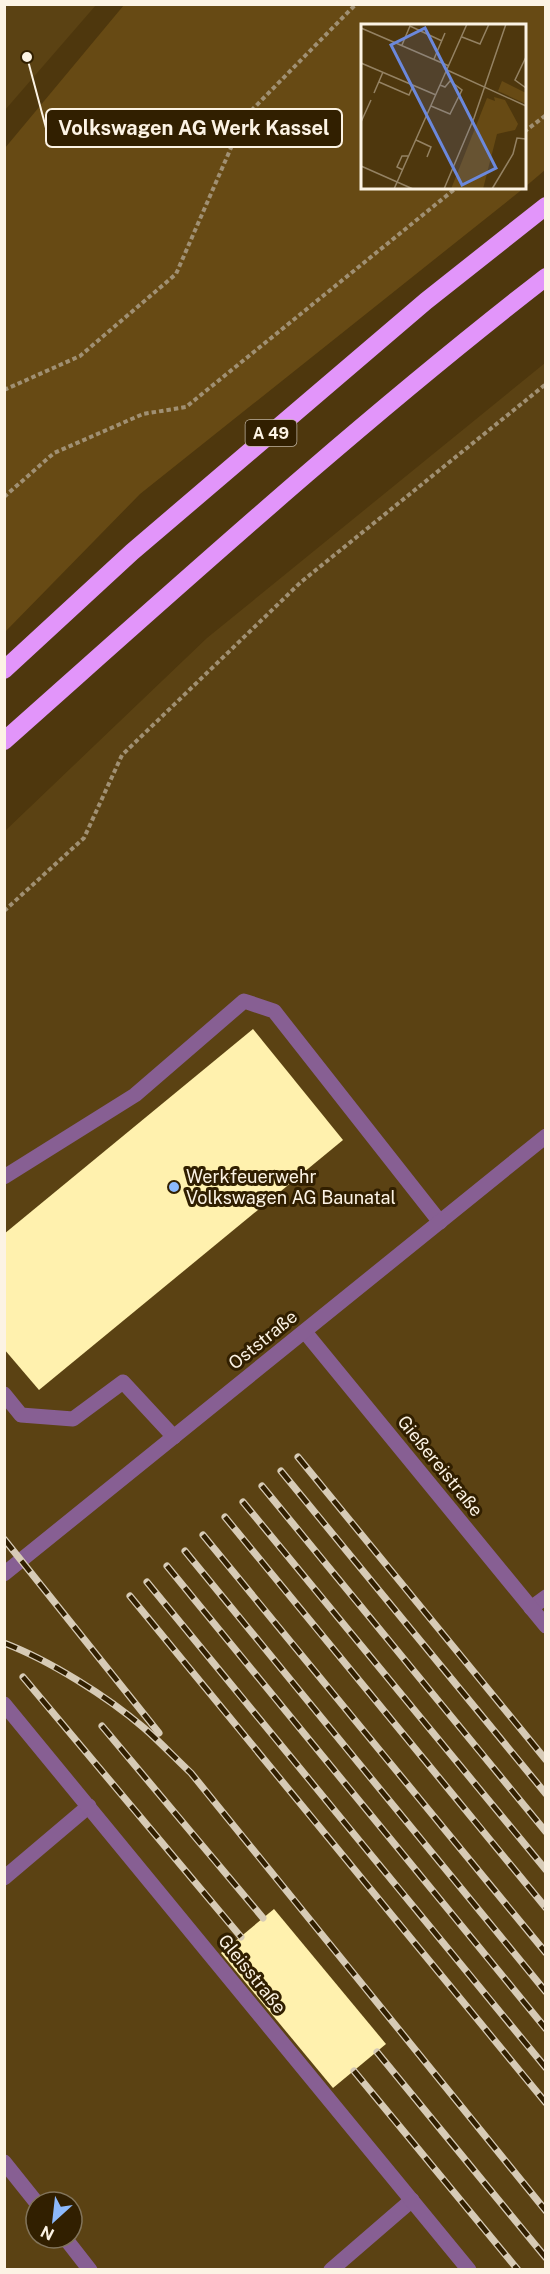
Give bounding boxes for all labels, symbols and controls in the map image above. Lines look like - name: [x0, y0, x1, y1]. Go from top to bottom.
- inset map: [361, 24, 526, 189]
- callout: Volkswagen AG Werk Kassel: [46, 109, 342, 147]
- text: Volkswagen AG Werk Kassel: [58, 116, 330, 140]
- road number: A 49: [246, 420, 296, 446]
- place label: Werkfeuerwehr Volkswagen AG Baunatal: [186, 1166, 396, 1208]
- marker: Werkfeuerwehr Volkswagen AG Baunatal: [167, 1180, 181, 1194]
- street label: Oststraße: [224, 1306, 301, 1374]
- street label: Gießereistraße: [393, 1411, 487, 1520]
- street label: Gleisstraße: [214, 1930, 291, 2017]
- north arrow: [24, 2190, 84, 2250]
- text: N: [38, 2222, 57, 2244]

